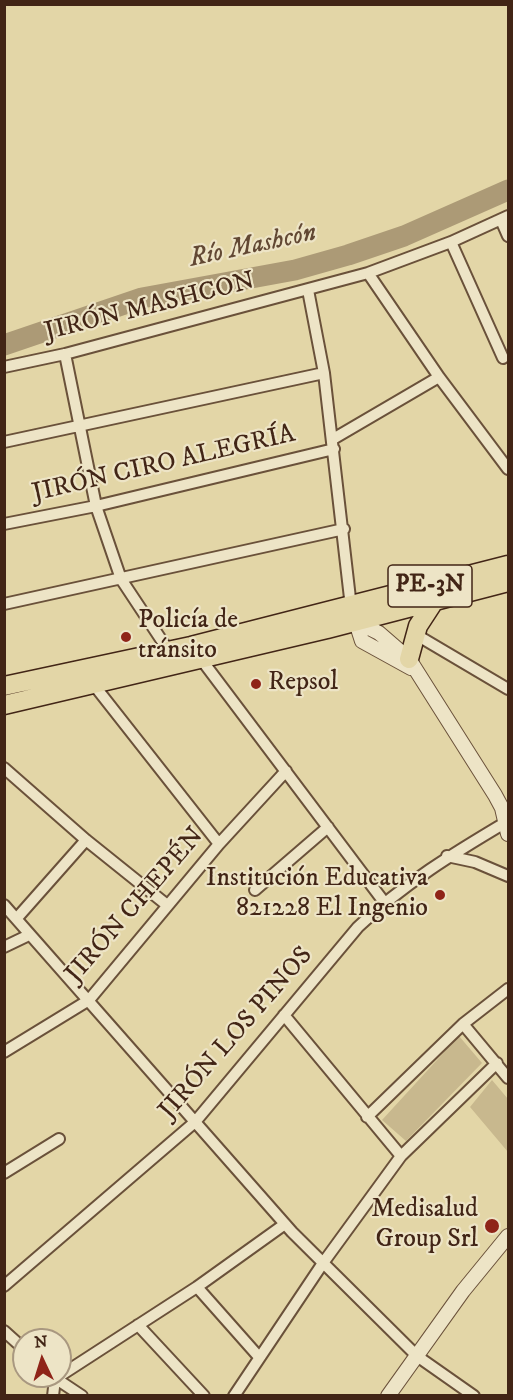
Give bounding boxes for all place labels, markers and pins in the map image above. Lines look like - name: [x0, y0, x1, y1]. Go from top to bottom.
- place label: Policía de tránsito: [138, 606, 238, 668]
- marker: Policía de tránsito: [119, 630, 133, 644]
- place label: Repsol: [268, 668, 338, 700]
- marker: Repsol: [249, 677, 263, 691]
- place label: Institución Educativa 821228 El Ingenio: [206, 864, 428, 926]
- marker: Institución Educativa 821228 El Ingenio: [433, 888, 447, 902]
- place label: Medisalud Group Srl: [371, 1195, 478, 1256]
- marker: Medisalud Group Srl: [483, 1217, 501, 1235]

